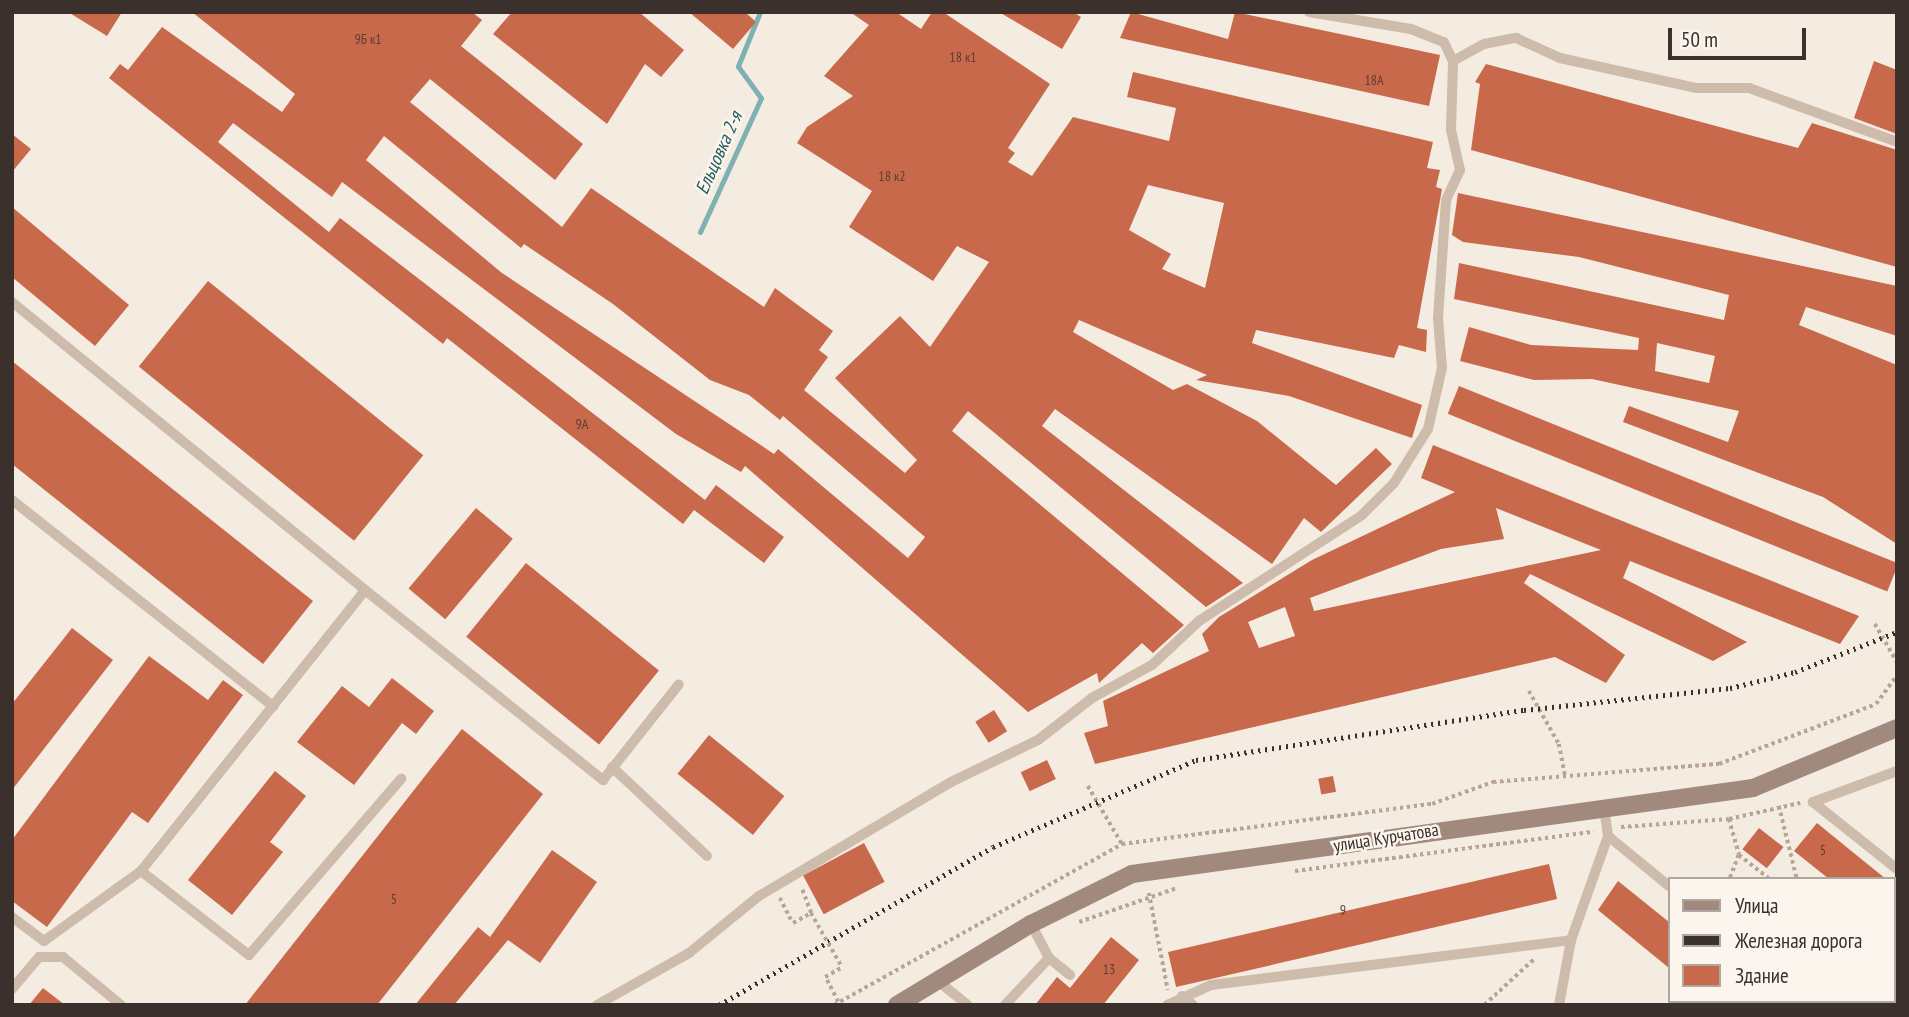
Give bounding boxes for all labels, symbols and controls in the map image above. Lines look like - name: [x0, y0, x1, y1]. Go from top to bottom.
- scale bar: [1671, 14, 1809, 58]
- text: 50 m: [1681, 26, 1718, 53]
- house number: 9Б к1: [354, 31, 382, 47]
- house number: 18 к1: [949, 49, 977, 65]
- house number: 18А: [1364, 72, 1384, 88]
- water label: Ельцовка 2-я: [691, 108, 747, 198]
- house number: 18 к2: [878, 168, 906, 184]
- house number: 9А: [576, 416, 588, 432]
- street label: улица Курчатова: [1332, 819, 1440, 857]
- house number: 5: [1820, 842, 1826, 858]
- legend: [1668, 877, 1895, 1003]
- house number: 5: [391, 891, 397, 907]
- text: Улица: [1735, 892, 1778, 919]
- house number: 9: [1340, 902, 1346, 918]
- text: Железная дорога: [1735, 927, 1862, 954]
- house number: 13: [1103, 961, 1115, 977]
- text: Здание: [1735, 962, 1789, 989]

